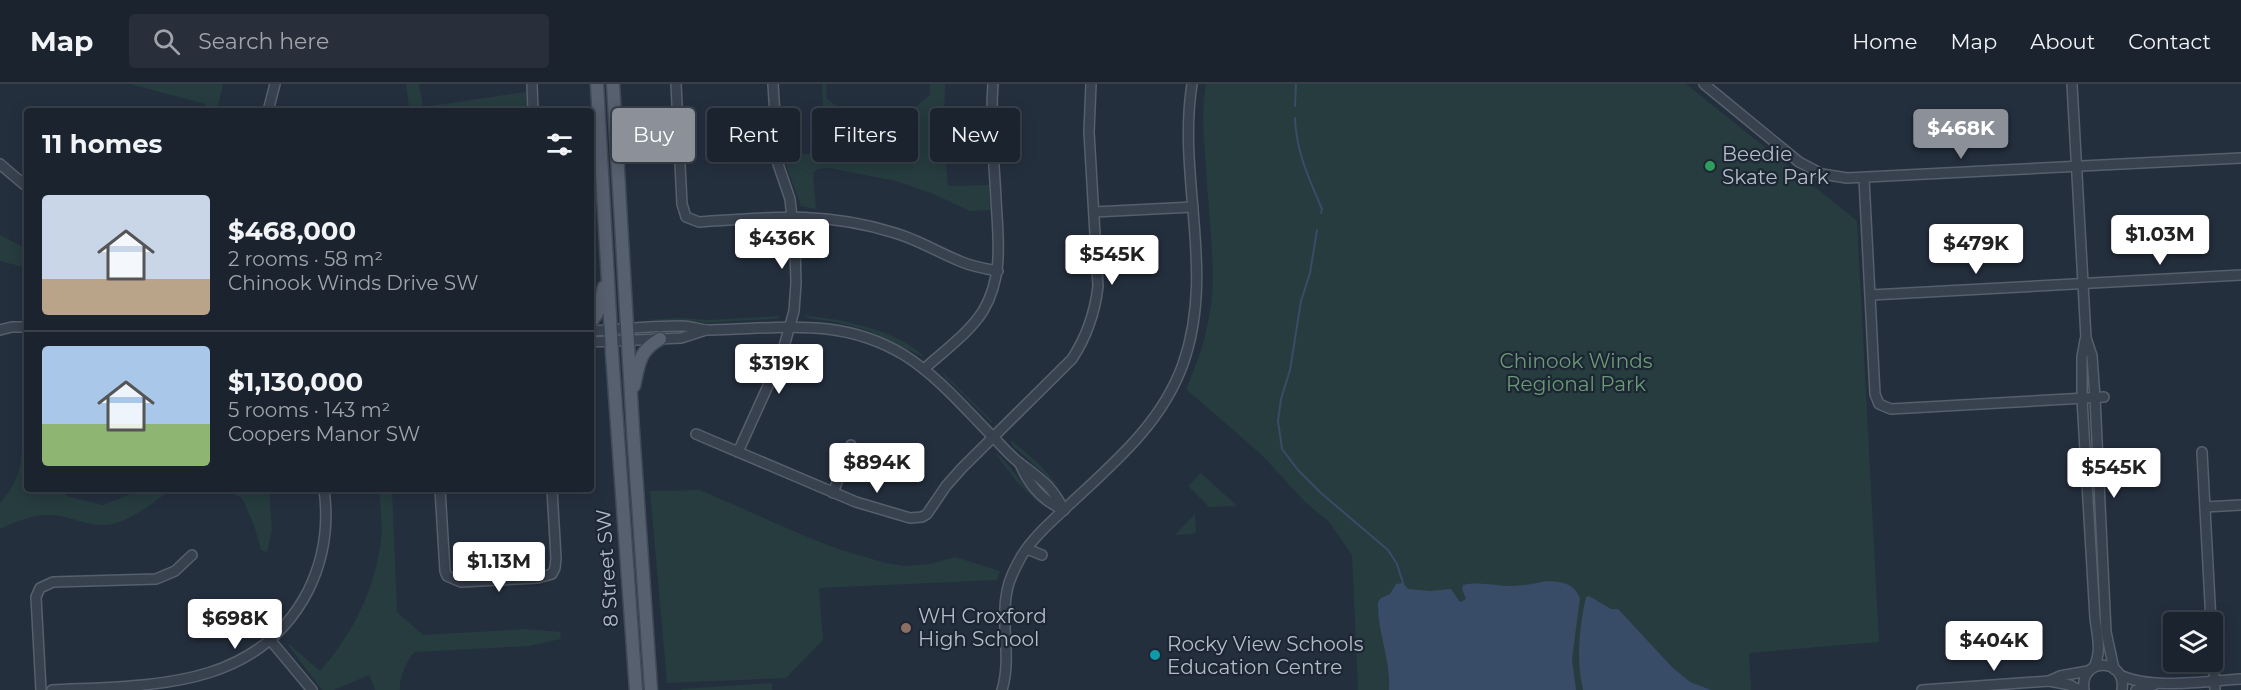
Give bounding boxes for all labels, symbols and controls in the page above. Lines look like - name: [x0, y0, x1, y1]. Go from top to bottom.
- search box: [129, 14, 549, 68]
- text: Map: [30, 24, 93, 58]
- icon: search: [150, 25, 183, 58]
- text: Search here: [198, 28, 329, 55]
- text: Home: [1852, 29, 1917, 54]
- text: Map: [1950, 29, 1997, 54]
- text: About: [2030, 29, 2095, 54]
- text: Contact: [2128, 29, 2211, 54]
- chip: Buy: [612, 108, 695, 162]
- chip: Rent: [707, 108, 800, 162]
- chip: Filters: [812, 108, 918, 162]
- chip: New: [930, 108, 1020, 162]
- pin: $468K: [1919, 109, 2003, 160]
- text: $468K: [1927, 116, 1995, 140]
- text: 11 homes: [42, 128, 162, 160]
- icon: filters: [543, 128, 576, 161]
- place label: Beedie Skate Park: [1722, 142, 1829, 189]
- marker: Beedie Skate Park: [1703, 159, 1717, 173]
- text: $468,000: [228, 215, 356, 247]
- pin: $1.03M: [2111, 215, 2209, 266]
- icon: home: [90, 219, 162, 291]
- pin: $436K: [740, 219, 824, 270]
- text: $1.03M: [2125, 222, 2195, 246]
- pin: $479K: [1934, 224, 2018, 275]
- text: $436K: [749, 226, 815, 250]
- text: $479K: [1943, 231, 2009, 255]
- pin: $545K: [1070, 235, 1154, 286]
- text: $545K: [1079, 242, 1145, 266]
- text: 2 rooms · 58 m²: [228, 247, 383, 271]
- text: Chinook Winds Drive SW: [228, 271, 478, 295]
- pin: $319K: [737, 344, 821, 395]
- park label: Chinook Winds Regional Park: [1500, 349, 1653, 396]
- text: $319K: [749, 351, 809, 375]
- text: $1,130,000: [228, 366, 363, 398]
- icon: home: [90, 370, 162, 442]
- text: 5 rooms · 143 m²: [228, 398, 390, 422]
- text: Coopers Manor SW: [228, 422, 420, 446]
- pin: $894K: [835, 443, 919, 494]
- pin: $545K: [2072, 448, 2156, 499]
- text: $894K: [843, 450, 911, 474]
- text: $545K: [2081, 455, 2147, 479]
- street label: 8 Street SW: [591, 508, 623, 628]
- pin: $1.13M: [450, 542, 548, 593]
- text: $1.13M: [467, 549, 531, 573]
- pin: $698K: [193, 599, 277, 650]
- place label: WH Croxford High School: [918, 604, 1047, 651]
- text: $698K: [202, 606, 268, 630]
- map controls: [2163, 612, 2223, 672]
- button: layers: [2163, 612, 2223, 672]
- marker: WH Croxford High School: [899, 621, 913, 635]
- pin: $404K: [1952, 621, 2036, 672]
- text: $404K: [1960, 628, 2028, 652]
- place label: Rocky View Schools Education Centre: [1167, 632, 1364, 679]
- marker: Rocky View Schools Education Centre: [1148, 648, 1162, 662]

